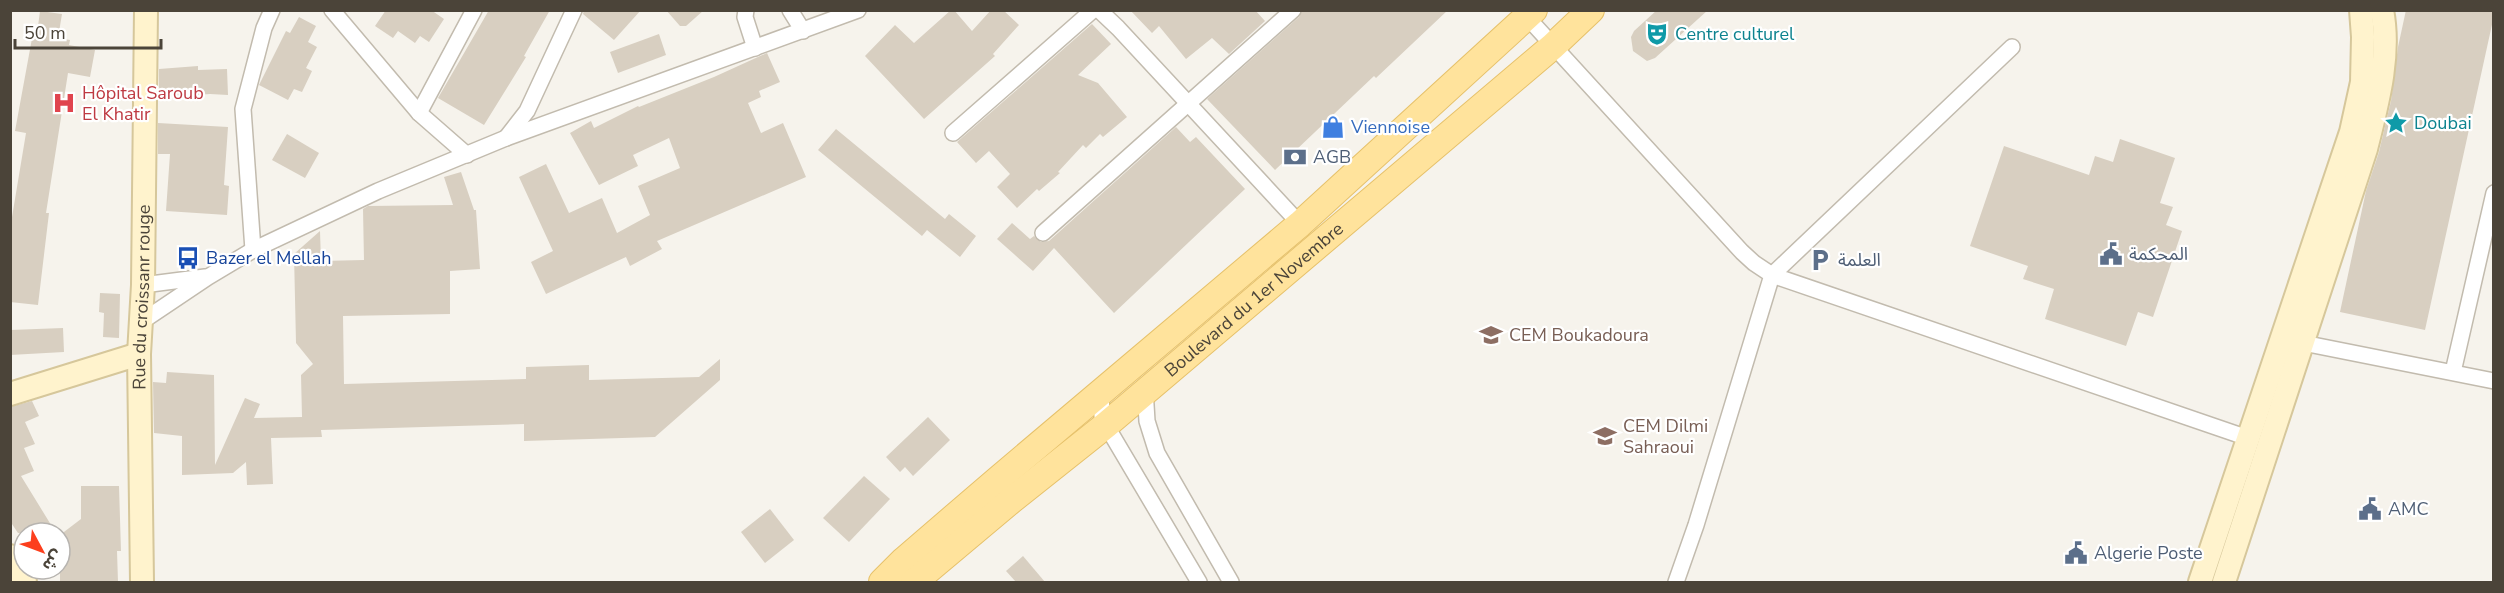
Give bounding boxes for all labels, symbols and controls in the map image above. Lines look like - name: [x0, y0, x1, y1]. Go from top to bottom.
- scale bar: [15, 12, 160, 50]
- text: 50 m: [24, 21, 66, 45]
- theatre icon: Centre culturel: [1644, 21, 1670, 47]
- place label: Centre culturel: [1675, 22, 1795, 46]
- place label: Hôpital Saroub El Khatir: [82, 81, 204, 126]
- hospital icon: Hôpital Saroub El Khatir: [51, 90, 77, 116]
- place icon: Doubai: [2383, 110, 2409, 136]
- place label: Doubai: [2414, 111, 2472, 135]
- shop icon: Viennoise: [1320, 114, 1346, 140]
- place label: Viennoise: [1350, 115, 1430, 139]
- bank icon: AGB: [1282, 144, 1308, 170]
- place label: AGB: [1313, 145, 1351, 169]
- street label: Rue du croissanr rouge: [127, 204, 156, 390]
- street label: Boulevard du 1er Novembre: [1159, 217, 1349, 382]
- public building icon: المحكمة: [2098, 241, 2124, 267]
- place label: المحكمة: [2129, 242, 2188, 266]
- bus stop icon: Bazer el Mellah: [175, 245, 201, 271]
- place label: Bazer el Mellah: [206, 246, 331, 270]
- parking icon: العلمة: [1807, 247, 1833, 273]
- place label: العلمة: [1838, 248, 1881, 272]
- school or university icon: CEM Boukadoura: [1478, 322, 1504, 348]
- place label: CEM Boukadoura: [1509, 323, 1649, 347]
- place label: CEM Dilmi Sahraoui: [1623, 414, 1708, 459]
- school or university icon: CEM Dilmi Sahraoui: [1592, 423, 1618, 449]
- public building icon: AMC: [2357, 496, 2383, 522]
- place label: AMC: [2388, 497, 2429, 521]
- north arrow: [12, 521, 72, 581]
- public building icon: Algerie Poste: [2063, 540, 2089, 566]
- place label: Algerie Poste: [2094, 541, 2203, 565]
- text: ش: [37, 545, 68, 576]

